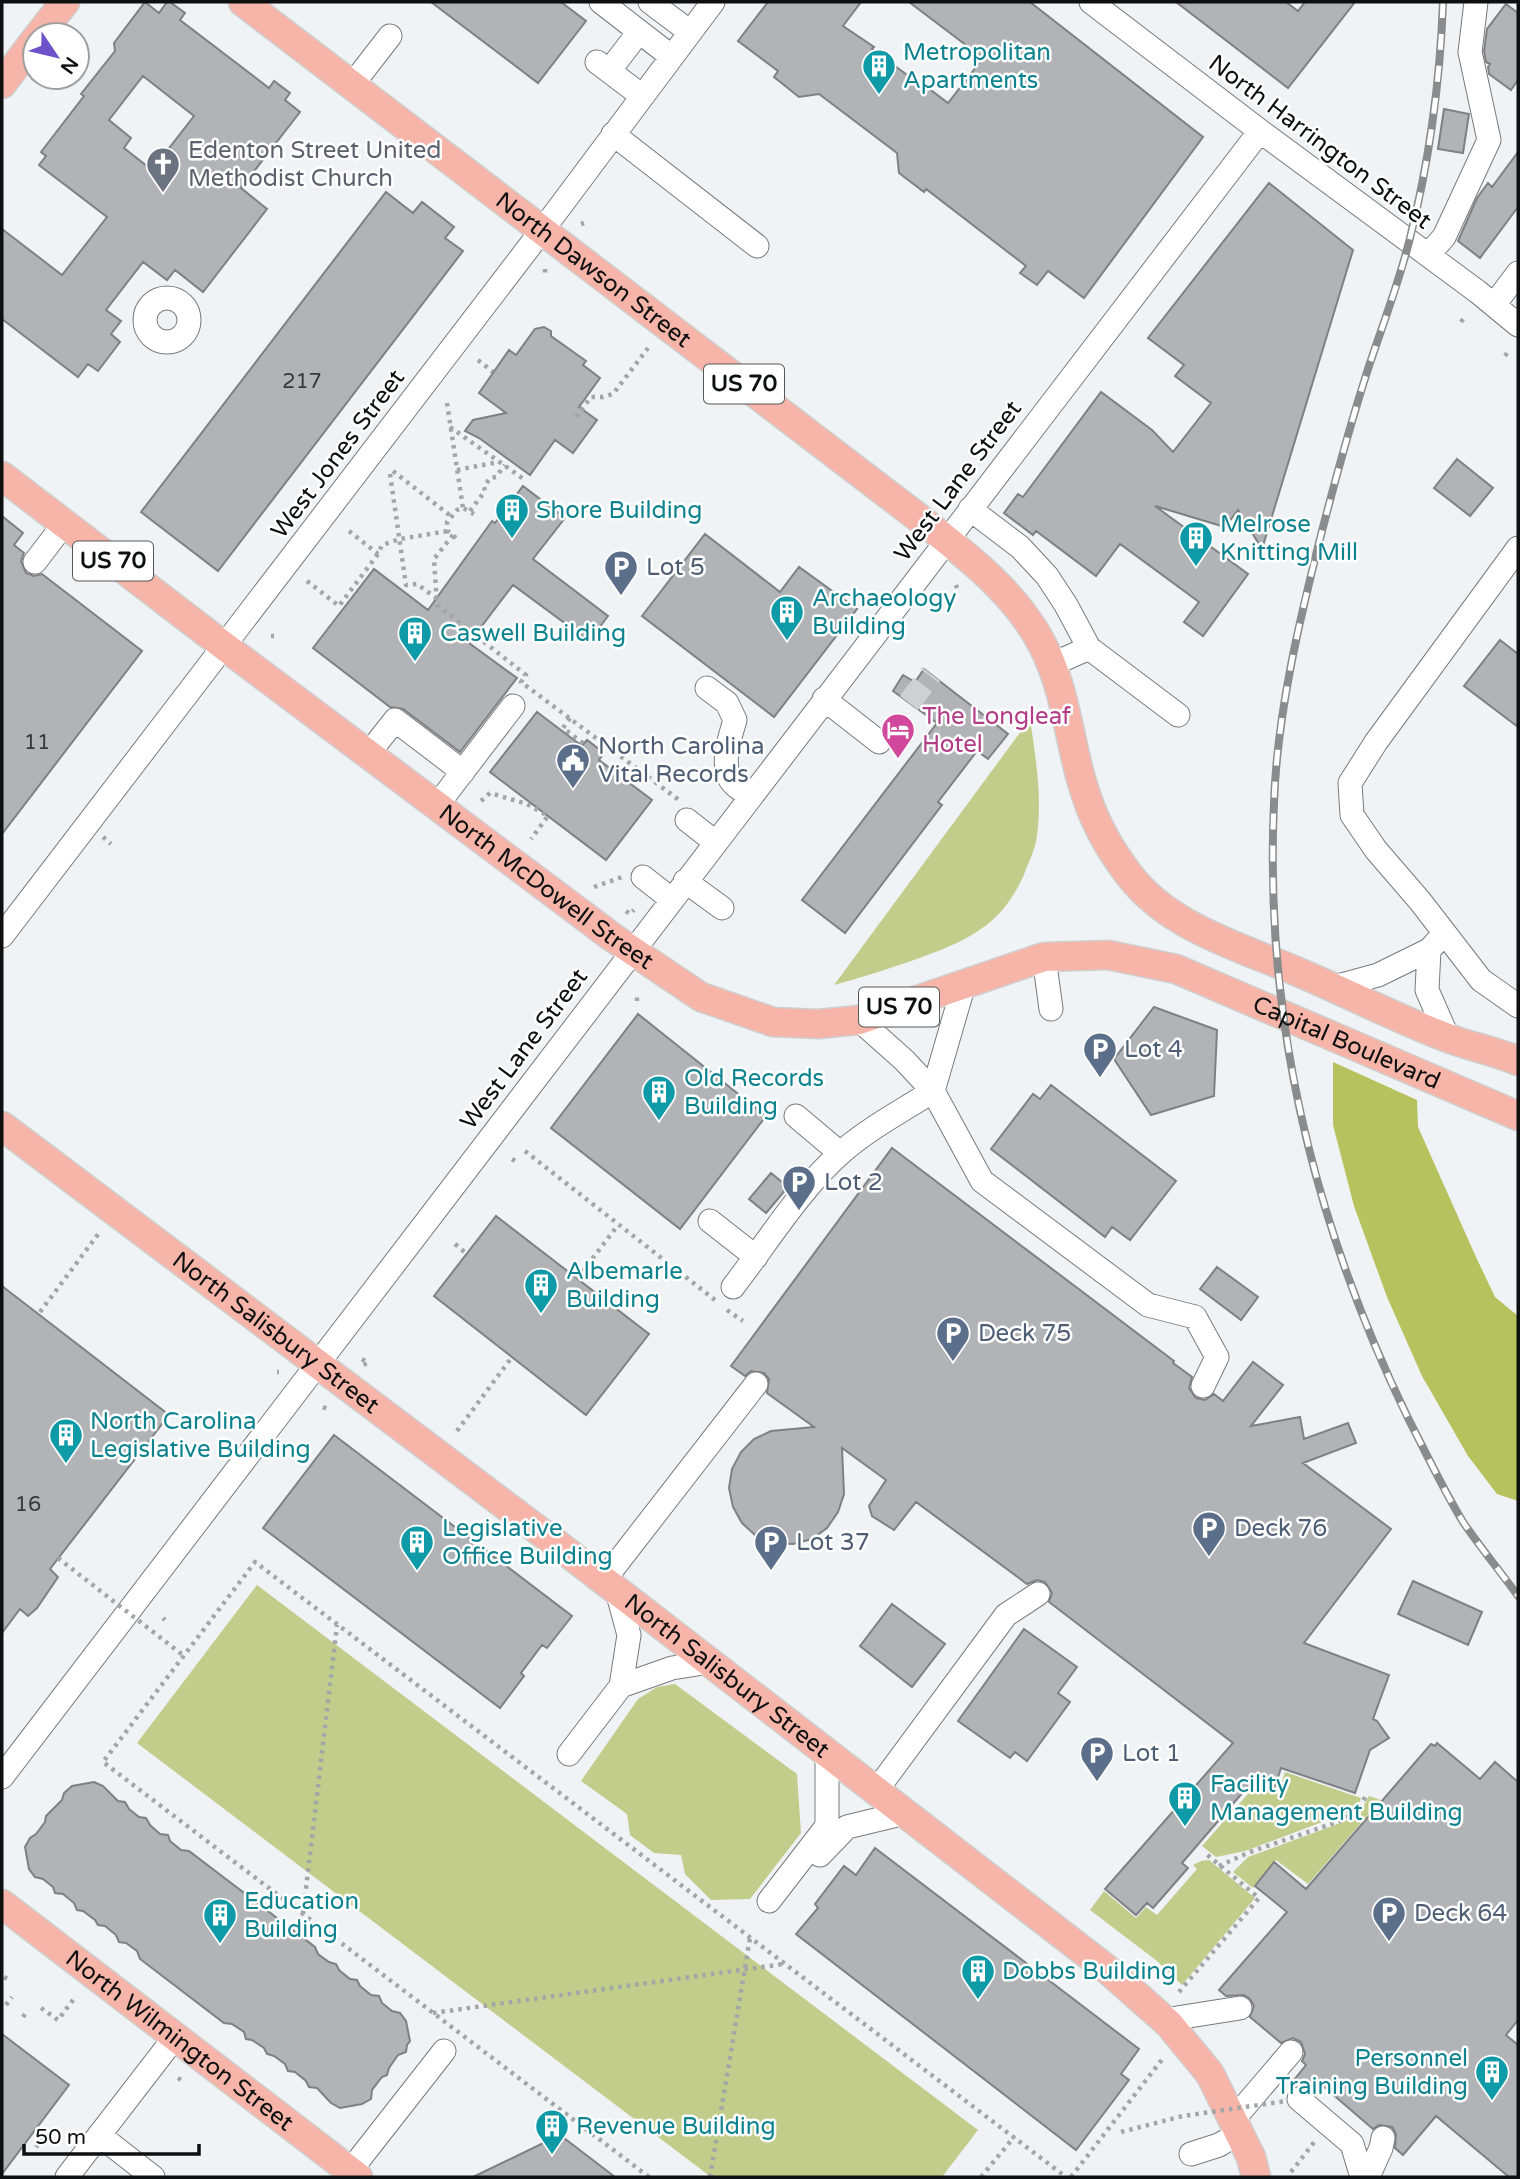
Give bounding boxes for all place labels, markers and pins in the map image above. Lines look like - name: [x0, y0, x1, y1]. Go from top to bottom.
- place label: Metropolitan Apartments: [903, 38, 1051, 95]
- building icon: Metropolitan Apartments: [860, 47, 898, 96]
- place label: Edenton Street United Methodist Church: [188, 136, 441, 193]
- church icon: Edenton Street United Methodist Church: [144, 145, 182, 194]
- building icon: Shore Building: [493, 491, 531, 540]
- place label: Shore Building: [536, 496, 702, 525]
- place label: Melrose Knitting Mill: [1220, 510, 1358, 567]
- building icon: Melrose Knitting Mill: [1177, 519, 1215, 568]
- parking icon: Lot 5: [602, 548, 640, 597]
- place label: Lot 5: [646, 553, 705, 582]
- place label: Archaeology Building: [812, 584, 956, 641]
- building icon: Archaeology Building: [768, 593, 806, 642]
- building icon: Caswell Building: [396, 614, 434, 663]
- place label: Caswell Building: [440, 619, 626, 648]
- place label: The Longleaf Hotel: [922, 702, 1072, 759]
- hotel icon: The Longleaf Hotel: [879, 711, 917, 760]
- place label: North Carolina Vital Records: [598, 732, 764, 789]
- public building icon: North Carolina Vital Records: [554, 741, 592, 790]
- parking icon: Lot 4: [1081, 1030, 1119, 1079]
- place label: Lot 4: [1124, 1035, 1183, 1064]
- place label: Old Records Building: [684, 1064, 824, 1121]
- building icon: Old Records Building: [640, 1073, 678, 1122]
- parking icon: Lot 2: [780, 1163, 818, 1212]
- place label: Lot 2: [824, 1168, 883, 1197]
- place label: Albemarle Building: [566, 1257, 683, 1314]
- building icon: Albemarle Building: [522, 1266, 560, 1315]
- parking icon: Deck 75: [934, 1314, 972, 1363]
- place label: Deck 75: [978, 1319, 1071, 1348]
- place label: North Carolina Legislative Building: [90, 1407, 311, 1464]
- building icon: North Carolina Legislative Building: [47, 1416, 85, 1465]
- parking icon: Deck 76: [1190, 1509, 1228, 1558]
- place label: Legislative Office Building: [442, 1514, 613, 1571]
- place label: Deck 76: [1234, 1514, 1327, 1543]
- building icon: Legislative Office Building: [398, 1523, 436, 1572]
- parking icon: Lot 37: [752, 1523, 790, 1572]
- place label: Lot 37: [796, 1528, 870, 1557]
- parking icon: Lot 1: [1078, 1734, 1116, 1783]
- place label: Lot 1: [1122, 1739, 1181, 1768]
- place label: Facility Management Building: [1210, 1770, 1463, 1827]
- building icon: Facility Management Building: [1166, 1779, 1204, 1828]
- place label: Education Building: [244, 1887, 359, 1944]
- parking icon: Deck 64: [1370, 1894, 1408, 1943]
- building icon: Education Building: [201, 1896, 239, 1945]
- place label: Deck 64: [1414, 1899, 1507, 1928]
- building icon: Dobbs Building: [959, 1952, 997, 2001]
- place label: Dobbs Building: [1002, 1957, 1176, 1986]
- place label: Personnel Training Building: [1276, 2044, 1468, 2101]
- building icon: Personnel Training Building: [1473, 2053, 1511, 2102]
- building icon: Revenue Building: [533, 2107, 571, 2156]
- place label: Revenue Building: [576, 2112, 776, 2141]

